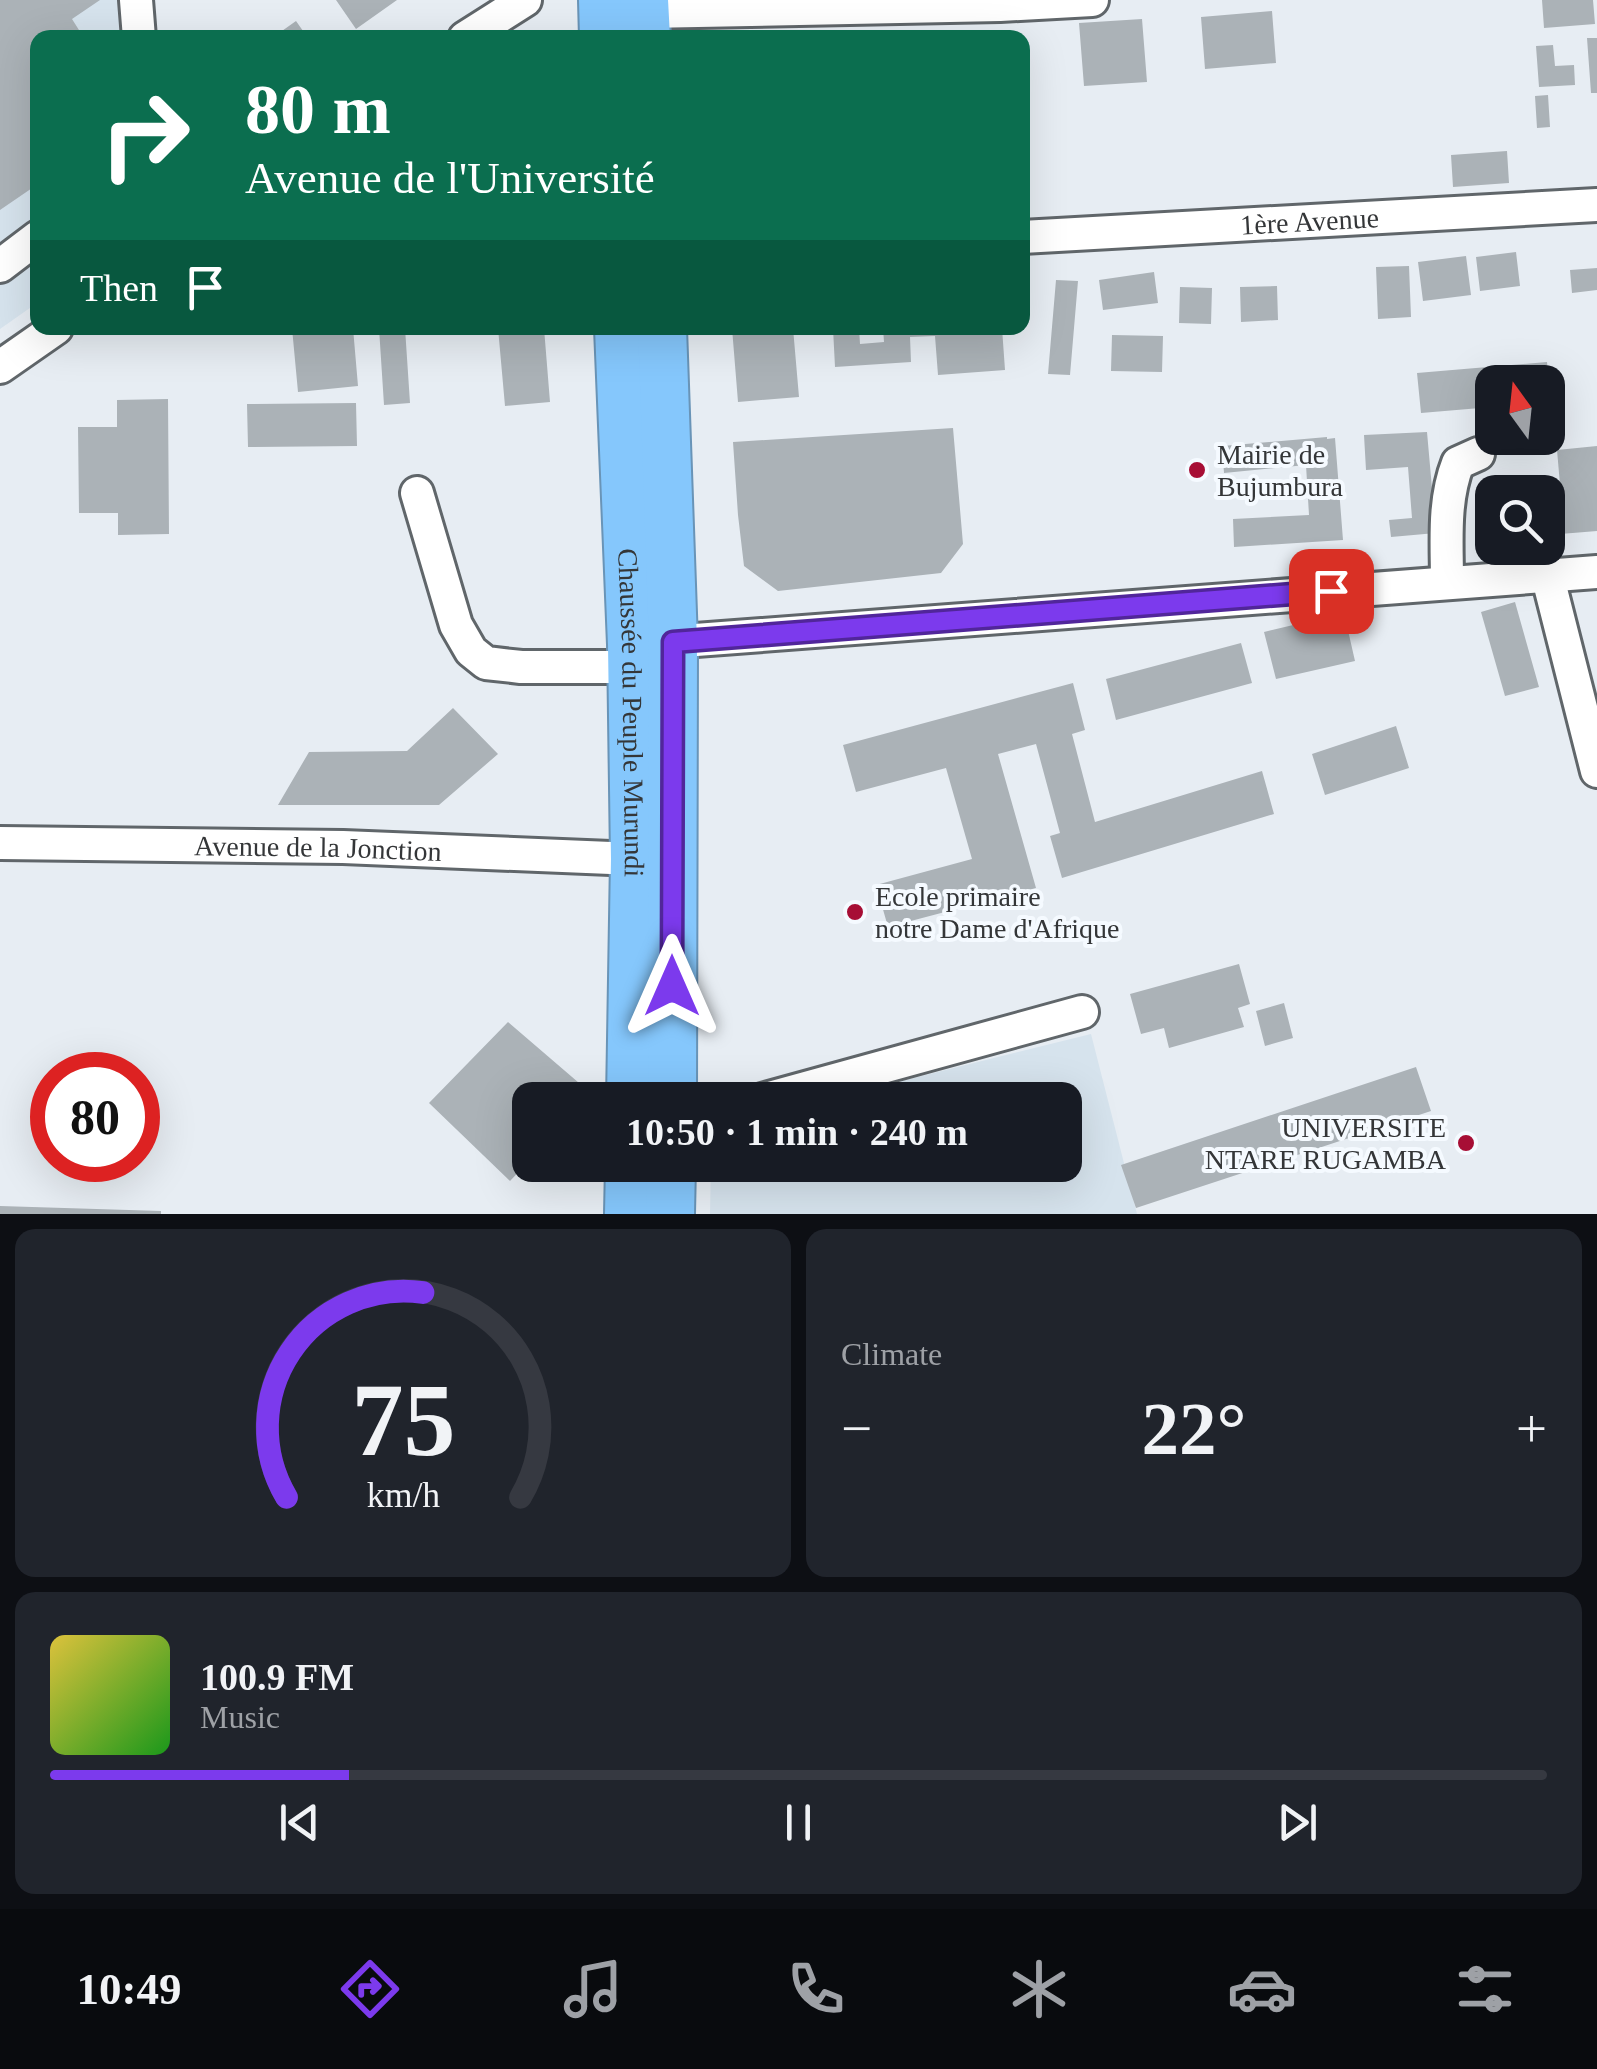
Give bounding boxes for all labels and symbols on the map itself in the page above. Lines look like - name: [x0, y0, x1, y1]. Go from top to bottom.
- street label: 1ère Avenue: [1239, 202, 1380, 240]
- north arrow: [1475, 365, 1565, 455]
- place label: Mairie de Bujumbura: [1217, 439, 1344, 502]
- marker: Mairie de Bujumbura: [1186, 459, 1208, 481]
- street label: Chaussée du Peuple Murundi: [613, 548, 651, 878]
- pin: [1289, 549, 1374, 634]
- street label: Avenue de la Jonction: [194, 830, 442, 867]
- place label: Ecole primaire notre Dame d'Afrique: [875, 881, 1120, 944]
- marker: Ecole primaire notre Dame d'Afrique: [844, 901, 866, 923]
- position arrow: [620, 934, 724, 1038]
- speed limit sign: 80: [30, 1052, 160, 1182]
- place label: UNIVERSITE NTARE RUGAMBA: [1205, 1112, 1447, 1175]
- marker: UNIVERSITE NTARE RUGAMBA: [1455, 1132, 1477, 1154]

